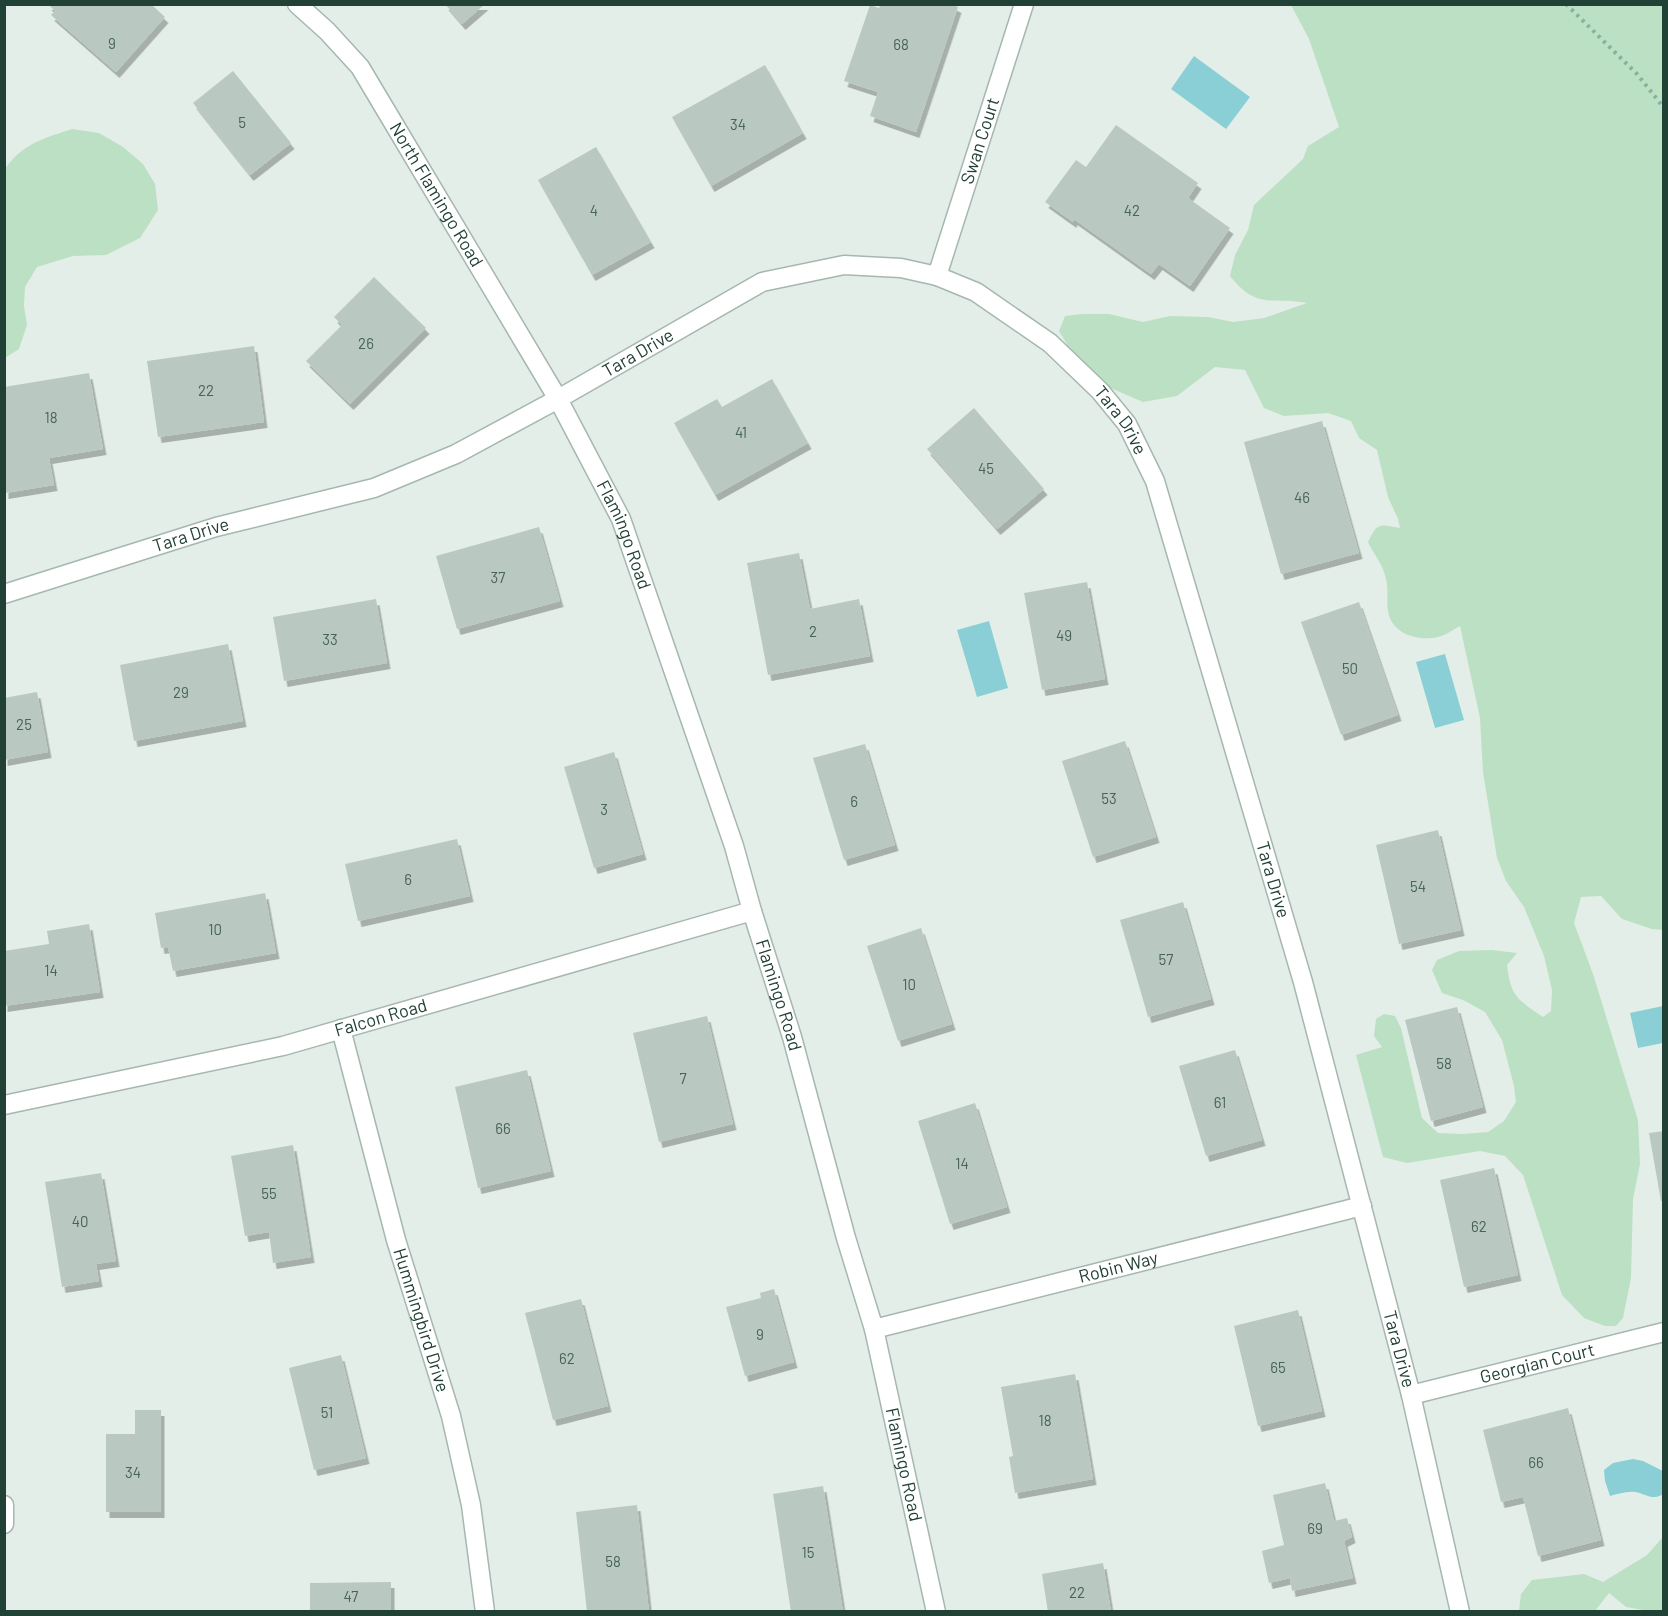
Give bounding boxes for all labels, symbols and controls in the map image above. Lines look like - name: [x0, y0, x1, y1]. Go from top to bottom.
- house number: 9: [108, 34, 116, 52]
- house number: 68: [893, 35, 909, 53]
- street label: Swan Court: [955, 94, 1003, 186]
- house number: 5: [238, 113, 246, 131]
- house number: 34: [730, 115, 746, 133]
- street label: North Flamingo Road: [386, 118, 489, 270]
- house number: 4: [590, 201, 598, 219]
- house number: 42: [1124, 201, 1140, 219]
- street label: Tara Drive: [598, 323, 677, 381]
- house number: 26: [358, 334, 374, 352]
- house number: 22: [198, 381, 214, 399]
- street label: Tara Drive: [1090, 381, 1152, 458]
- house number: 18: [44, 408, 58, 426]
- house number: 41: [735, 423, 747, 441]
- house number: 45: [978, 459, 994, 477]
- street label: Flamingo Road: [593, 476, 656, 592]
- house number: 46: [1294, 488, 1310, 506]
- street label: Tara Drive: [150, 512, 231, 556]
- house number: 37: [491, 568, 505, 586]
- house number: 2: [809, 622, 817, 640]
- house number: 49: [1056, 626, 1072, 644]
- house number: 33: [322, 630, 338, 648]
- house number: 50: [1342, 659, 1358, 677]
- house number: 29: [173, 683, 189, 701]
- house number: 25: [16, 715, 32, 733]
- house number: 53: [1101, 789, 1117, 807]
- house number: 6: [850, 792, 858, 810]
- house number: 3: [600, 800, 608, 818]
- street label: Tara Drive: [1252, 839, 1295, 920]
- house number: 6: [404, 870, 412, 888]
- house number: 54: [1410, 877, 1426, 895]
- house number: 10: [208, 920, 222, 938]
- street label: Flamingo Road: [752, 936, 807, 1053]
- house number: 57: [1159, 950, 1173, 968]
- house number: 14: [44, 961, 58, 979]
- house number: 10: [902, 975, 916, 993]
- street label: Falcon Road: [332, 993, 429, 1041]
- house number: 58: [1436, 1054, 1452, 1072]
- house number: 7: [679, 1069, 687, 1087]
- house number: 61: [1214, 1093, 1226, 1111]
- house number: 66: [495, 1119, 511, 1137]
- house number: 14: [955, 1154, 969, 1172]
- house number: 55: [261, 1184, 277, 1202]
- house number: 40: [72, 1212, 88, 1230]
- house number: 62: [1471, 1217, 1487, 1235]
- street label: Hummingbird Drive: [389, 1245, 455, 1395]
- street label: Robin Way: [1076, 1246, 1160, 1287]
- street label: Tara Drive: [1379, 1308, 1421, 1390]
- house number: 9: [756, 1325, 764, 1343]
- street label: Georgian Court: [1477, 1338, 1596, 1387]
- house number: 62: [559, 1349, 575, 1367]
- house number: 65: [1270, 1358, 1286, 1376]
- house number: 51: [321, 1403, 333, 1421]
- street label: Flamingo Road: [882, 1405, 928, 1523]
- house number: 18: [1038, 1411, 1052, 1429]
- house number: 66: [1528, 1453, 1544, 1471]
- house number: 34: [125, 1463, 141, 1481]
- house number: 69: [1307, 1519, 1323, 1537]
- house number: 15: [802, 1543, 814, 1561]
- house number: 58: [605, 1552, 621, 1570]
- house number: 22: [1069, 1583, 1085, 1601]
- house number: 47: [344, 1587, 358, 1605]

